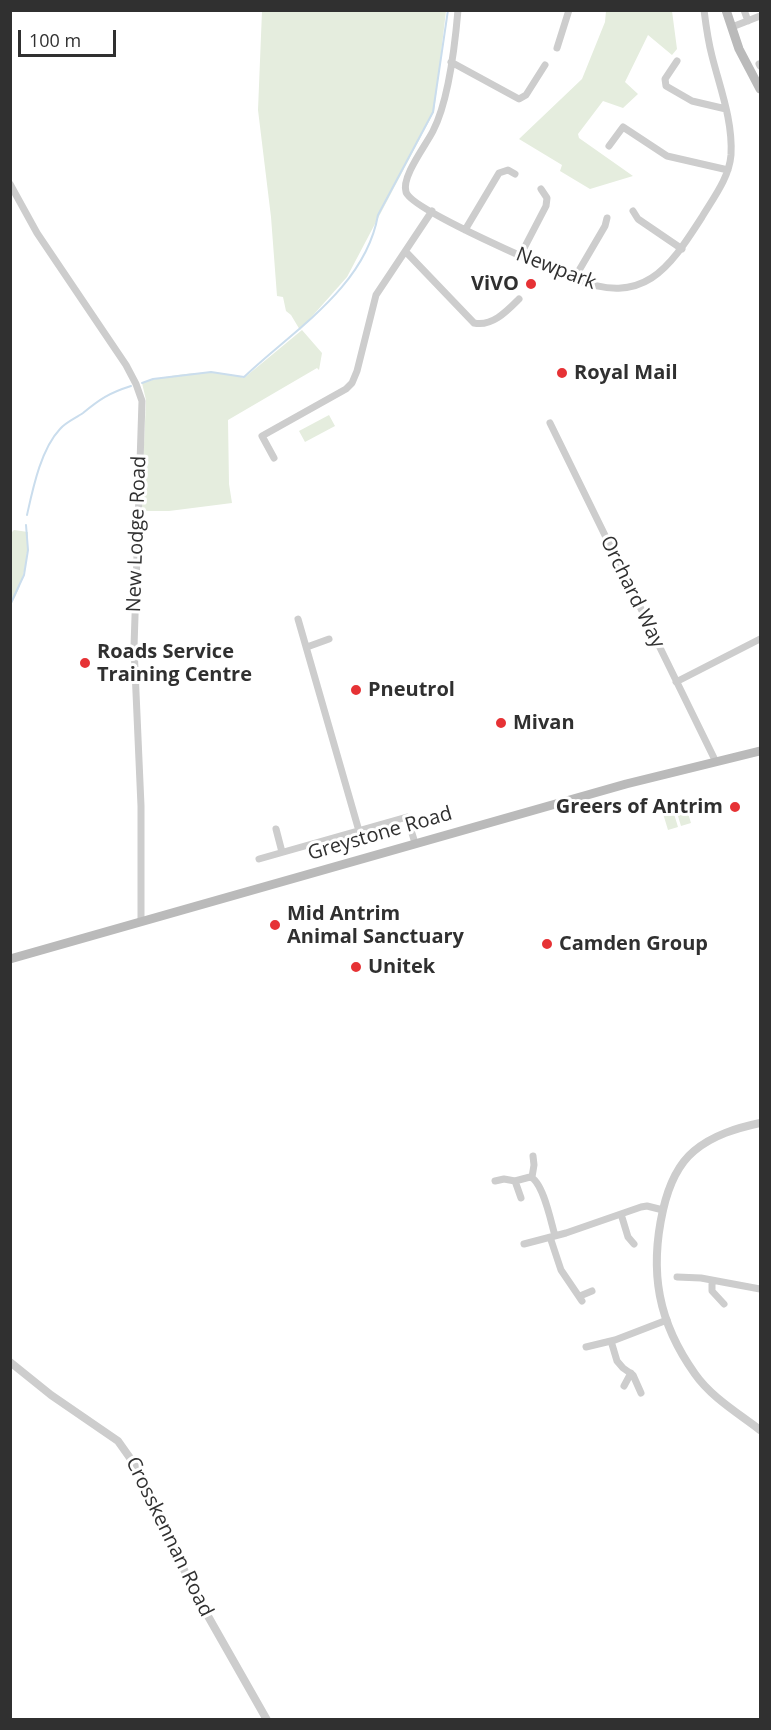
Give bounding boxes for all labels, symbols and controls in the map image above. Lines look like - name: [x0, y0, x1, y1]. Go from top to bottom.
- scale bar: [21, 18, 118, 56]
- text: 100 m: [29, 28, 81, 52]
- street label: Newpark: [513, 243, 599, 295]
- place label: ViVO: [471, 272, 519, 296]
- marker: ViVO: [524, 277, 538, 291]
- place label: Royal Mail: [574, 361, 677, 385]
- marker: Royal Mail: [555, 366, 569, 380]
- street label: New Lodge Road: [122, 455, 152, 613]
- street label: Orchard Way: [594, 532, 670, 652]
- place label: Roads Service Training Centre: [97, 640, 252, 687]
- marker: Roads Service Training Centre: [78, 656, 92, 670]
- place label: Pneutrol: [368, 678, 455, 702]
- marker: Pneutrol: [349, 683, 363, 697]
- place label: Mivan: [513, 711, 575, 735]
- marker: Mivan: [494, 716, 508, 730]
- place label: Greers of Antrim: [556, 795, 723, 819]
- marker: Greers of Antrim: [728, 800, 742, 814]
- street label: Greystone Road: [305, 802, 455, 866]
- place label: Mid Antrim Animal Sanctuary: [287, 902, 464, 949]
- marker: Mid Antrim Animal Sanctuary: [268, 918, 282, 932]
- place label: Camden Group: [559, 932, 708, 956]
- marker: Camden Group: [540, 937, 554, 951]
- place label: Unitek: [368, 955, 435, 979]
- marker: Unitek: [349, 960, 363, 974]
- street label: Crosskennan Road: [120, 1453, 218, 1621]

